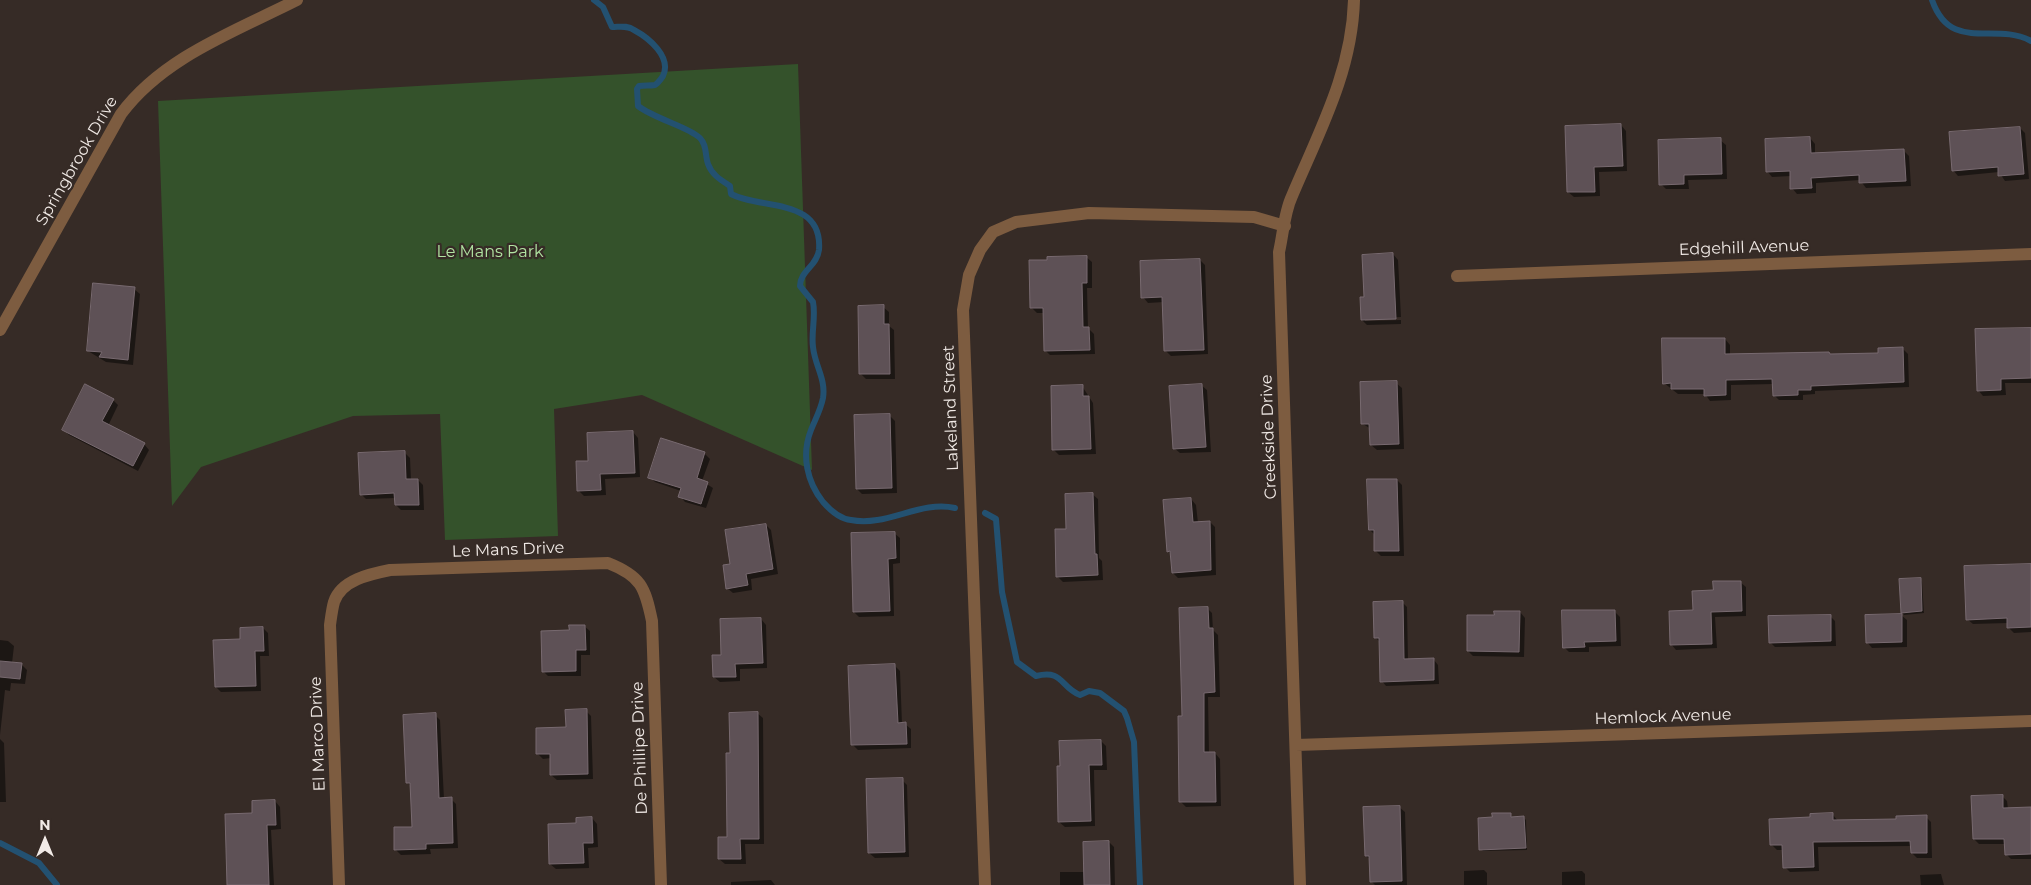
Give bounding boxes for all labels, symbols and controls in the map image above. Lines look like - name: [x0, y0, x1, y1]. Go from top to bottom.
- street label: Springbrook Drive: [32, 93, 122, 229]
- street label: Edgehill Avenue: [1679, 236, 1809, 260]
- park label: Le Mans Park: [436, 242, 544, 262]
- street label: Lakeland Street: [939, 345, 963, 471]
- street label: Creekside Drive: [1257, 374, 1281, 500]
- street label: Le Mans Drive: [451, 538, 565, 562]
- street label: El Marco Drive: [306, 676, 330, 792]
- street label: De Phillipe Drive: [628, 681, 652, 815]
- street label: Hemlock Avenue: [1594, 705, 1732, 729]
- north arrow: [20, 815, 70, 865]
- text: N: [39, 816, 51, 834]

